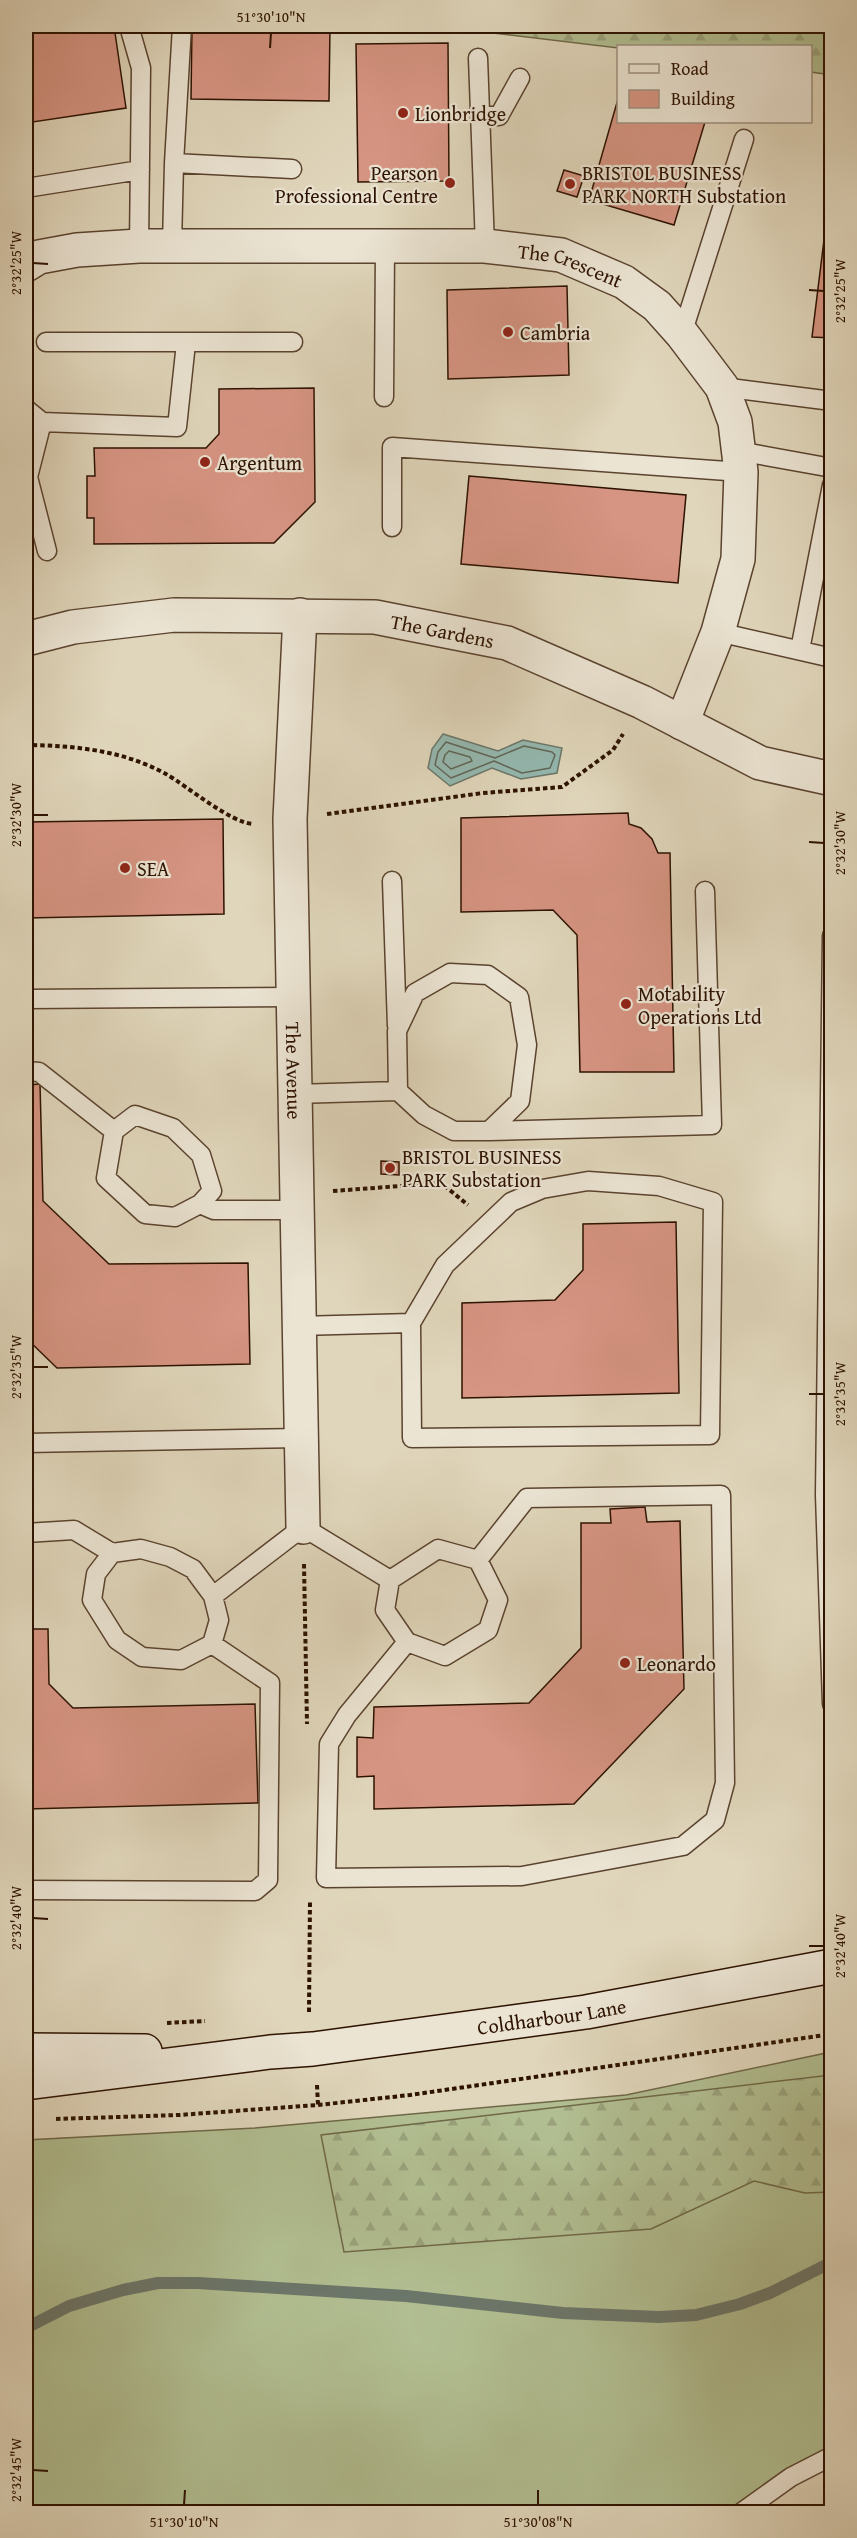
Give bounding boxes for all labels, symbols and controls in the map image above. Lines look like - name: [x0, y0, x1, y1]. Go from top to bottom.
- text: 51°30'10"N: [237, 6, 306, 27]
- legend: [617, 45, 812, 123]
- text: Road: [671, 55, 709, 82]
- text: Building: [671, 85, 735, 112]
- place label: Lionbridge: [415, 99, 506, 128]
- marker: Lionbridge: [396, 106, 410, 120]
- place label: Pearson Professional Centre: [275, 158, 438, 210]
- place label: BRISTOL BUSINESS PARK NORTH Substation: [582, 158, 786, 210]
- marker: Pearson Professional Centre: [443, 176, 457, 190]
- marker: BRISTOL BUSINESS PARK NORTH Substation: [563, 177, 577, 191]
- text: 2°32'25"W: [5, 230, 26, 295]
- street label: The Crescent: [517, 236, 627, 294]
- text: 2°32'25"W: [829, 258, 850, 323]
- place label: Cambria: [520, 318, 591, 347]
- marker: Cambria: [501, 325, 515, 339]
- place label: Argentum: [217, 448, 303, 477]
- marker: Argentum: [198, 455, 212, 469]
- street label: The Gardens: [388, 606, 497, 655]
- text: 2°32'30"W: [5, 782, 26, 847]
- text: 2°32'30"W: [829, 810, 850, 875]
- place label: SEA: [137, 854, 169, 883]
- marker: SEA: [118, 861, 132, 875]
- place label: Motability Operations Ltd: [638, 979, 762, 1031]
- marker: Motability Operations Ltd: [619, 997, 633, 1011]
- street label: The Avenue: [279, 1022, 310, 1120]
- place label: BRISTOL BUSINESS PARK Substation: [402, 1142, 561, 1194]
- marker: BRISTOL BUSINESS PARK Substation: [383, 1161, 397, 1175]
- text: 2°32'35"W: [5, 1334, 26, 1399]
- text: 2°32'35"W: [829, 1361, 850, 1426]
- place label: Leonardo: [637, 1649, 716, 1678]
- marker: Leonardo: [618, 1656, 632, 1670]
- text: 2°32'40"W: [5, 1885, 26, 1950]
- text: 2°32'40"W: [829, 1913, 850, 1978]
- street label: Coldharbour Lane: [475, 1990, 629, 2041]
- text: 2°32'45"W: [5, 2437, 26, 2502]
- text: 51°30'10"N: [150, 2511, 219, 2532]
- text: 51°30'08"N: [504, 2511, 573, 2532]

